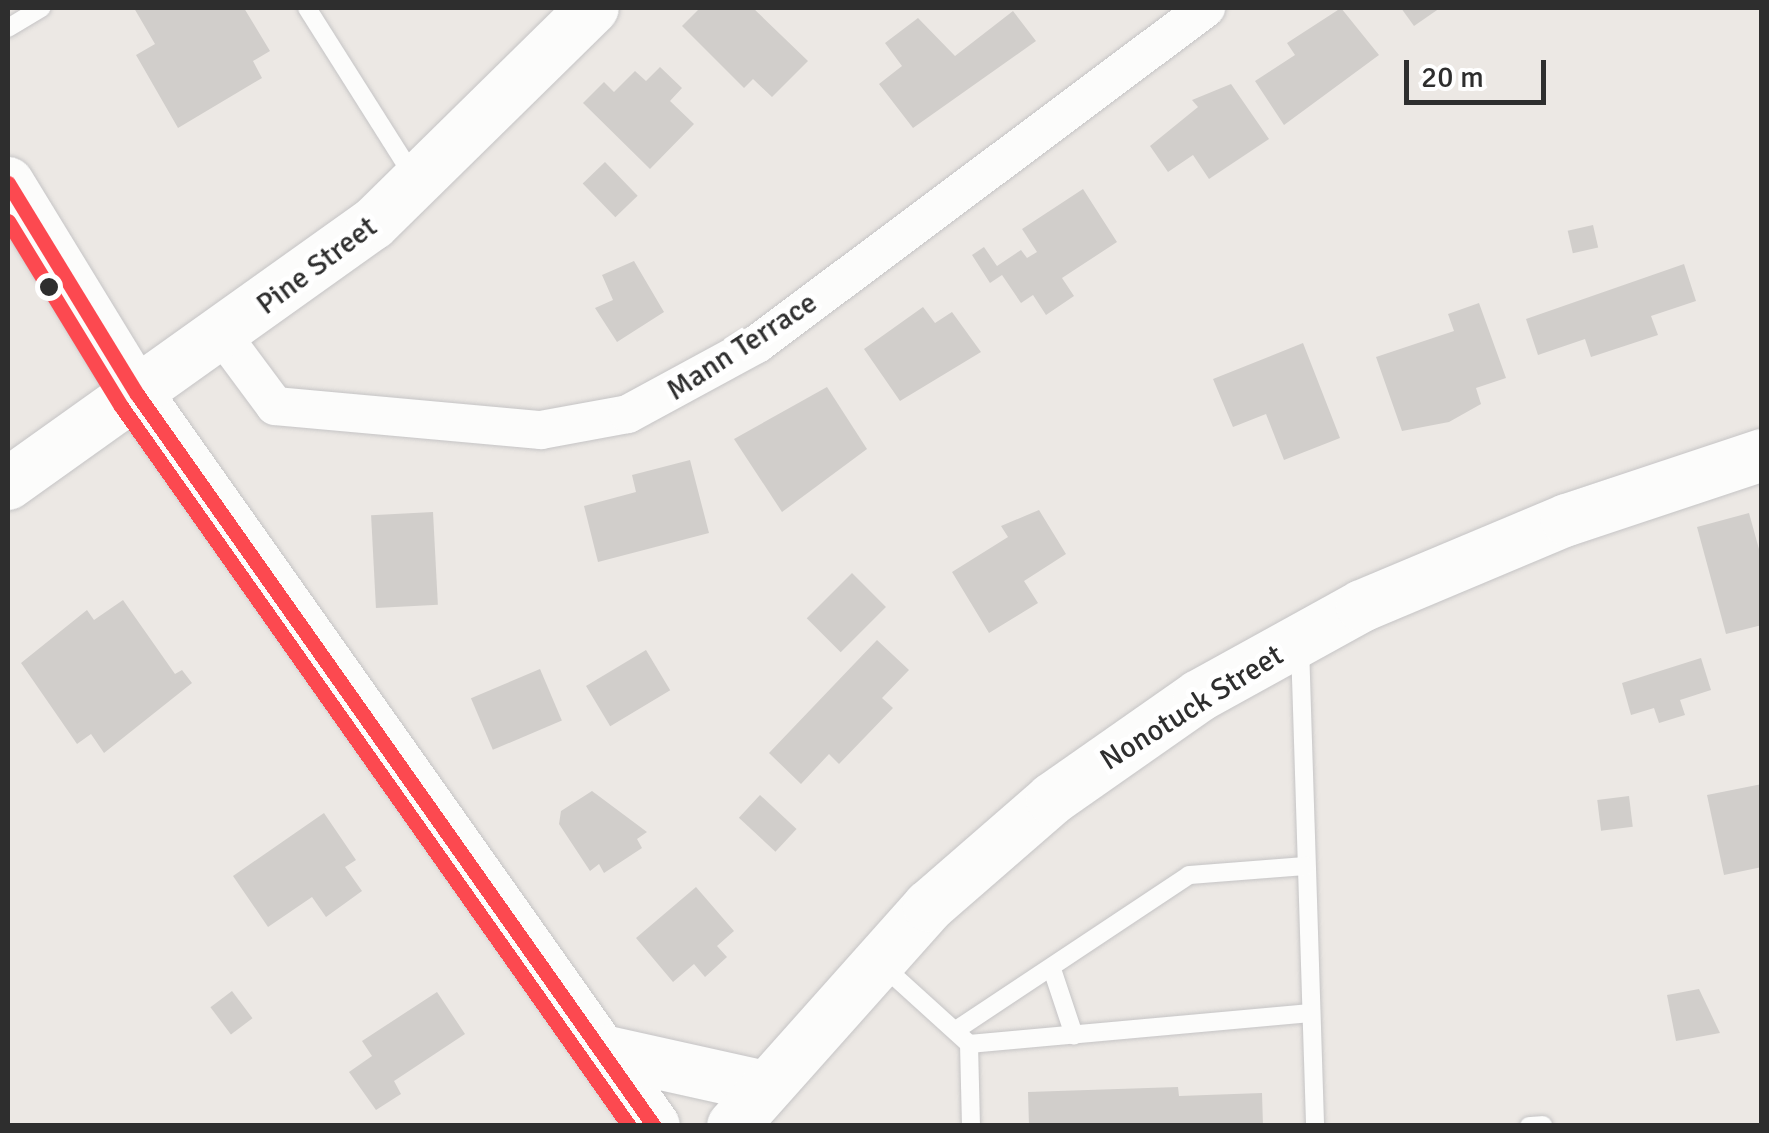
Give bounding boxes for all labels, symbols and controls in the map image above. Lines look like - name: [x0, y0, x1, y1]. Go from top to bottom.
- scale bar: [1409, 40, 1552, 102]
- text: 20 m: [1421, 59, 1484, 96]
- street label: Pine Street: [250, 209, 384, 323]
- unlabelled marker: [39, 277, 59, 297]
- street label: Mann Terrace: [660, 285, 824, 409]
- street label: Nonotuck Street: [1094, 637, 1290, 779]

